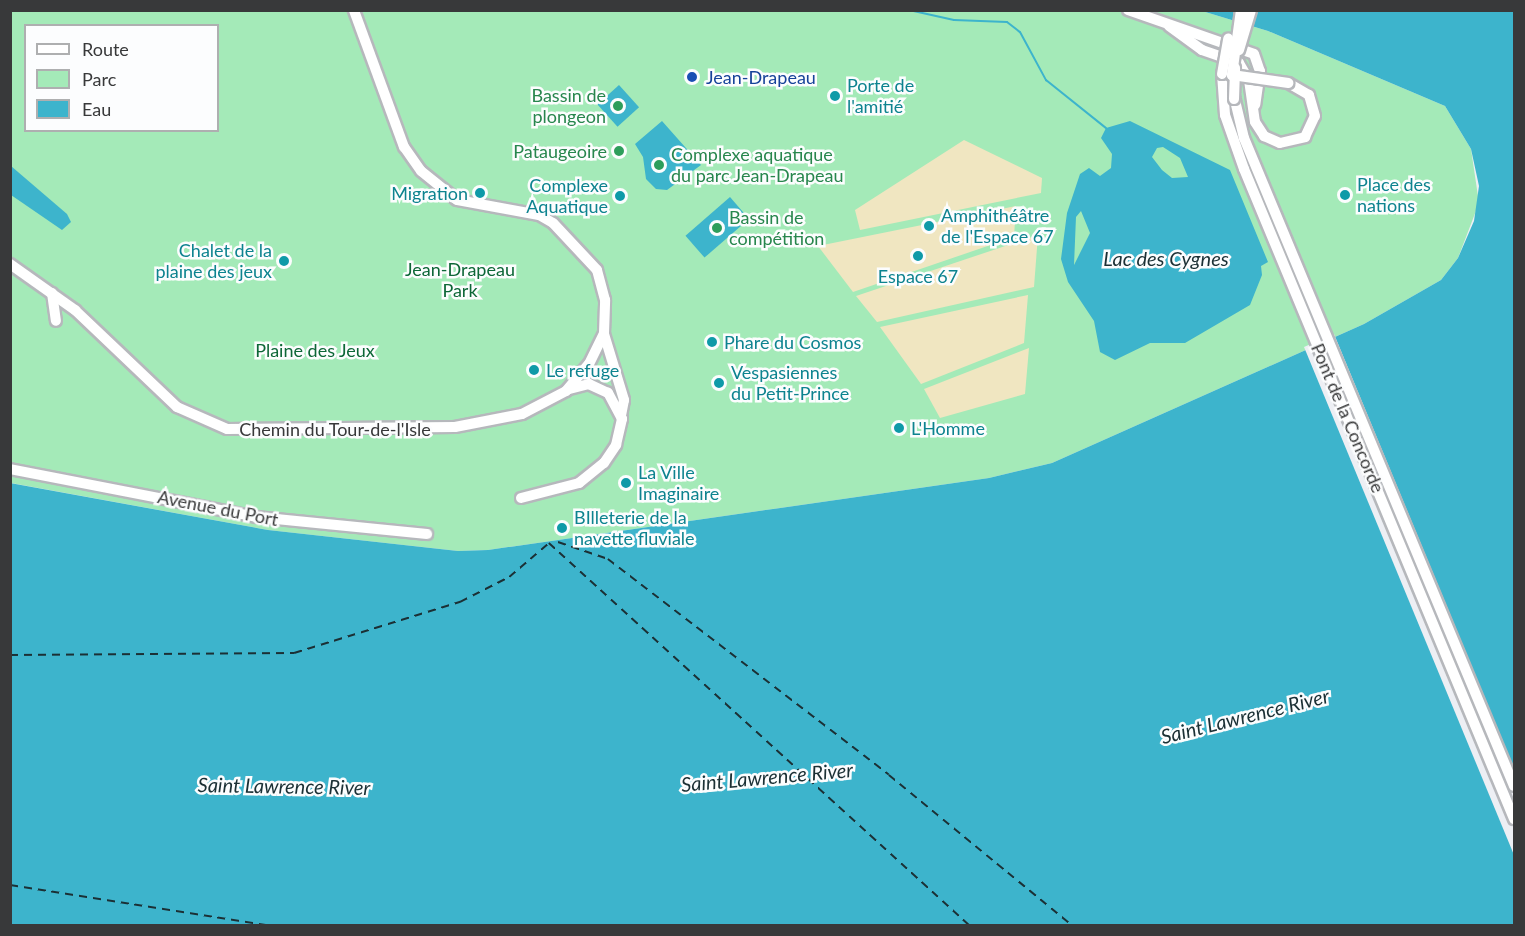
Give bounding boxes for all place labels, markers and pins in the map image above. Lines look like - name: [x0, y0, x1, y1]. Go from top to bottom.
- place label: Jean-Drapeau: [706, 66, 816, 88]
- marker: Jean-Drapeau: [683, 68, 701, 86]
- place label: Porte de l'amitié: [847, 75, 914, 118]
- place label: Bassin de plongeon: [531, 85, 606, 128]
- marker: Porte de l'amitié: [828, 89, 842, 103]
- marker: Bassin de plongeon: [611, 99, 625, 113]
- place label: Pataugeoire: [513, 140, 607, 162]
- marker: Pataugeoire: [612, 144, 626, 158]
- place label: Complexe aquatique du parc Jean-Drapeau: [671, 144, 844, 186]
- marker: Complexe aquatique du parc Jean-Drapeau: [652, 158, 666, 172]
- place label: Place des nations: [1357, 174, 1431, 216]
- place label: Complexe Aquatique: [526, 175, 608, 218]
- place label: Migration: [391, 182, 468, 204]
- marker: Migration: [473, 186, 487, 200]
- marker: Place des nations: [1338, 188, 1352, 202]
- marker: Complexe Aquatique: [613, 189, 627, 203]
- place label: Amphithéâtre de l'Espace 67: [941, 205, 1054, 248]
- place label: Bassin de compétition: [729, 207, 824, 250]
- marker: Amphithéâtre de l'Espace 67: [922, 219, 936, 233]
- marker: Bassin de compétition: [710, 221, 724, 235]
- place label: Chalet de la plaine des jeux: [155, 240, 272, 282]
- marker: Espace 67: [911, 249, 925, 263]
- marker: Chalet de la plaine des jeux: [277, 254, 291, 268]
- place label: Espace 67: [878, 265, 958, 287]
- place label: Phare du Cosmos: [724, 331, 861, 353]
- marker: Phare du Cosmos: [705, 335, 719, 349]
- place label: Le refuge: [546, 359, 619, 381]
- place label: Vespasiennes du Petit-Prince: [731, 362, 849, 404]
- marker: Le refuge: [527, 363, 541, 377]
- marker: Vespasiennes du Petit-Prince: [712, 376, 726, 390]
- place label: L'Homme: [911, 417, 985, 439]
- marker: L'Homme: [892, 421, 906, 435]
- place label: La Ville Imaginaire: [638, 462, 719, 504]
- marker: La Ville Imaginaire: [619, 476, 633, 490]
- place label: BIlleterie de la navette fluviale: [574, 507, 695, 550]
- marker: BIlleterie de la navette fluviale: [555, 521, 569, 535]

